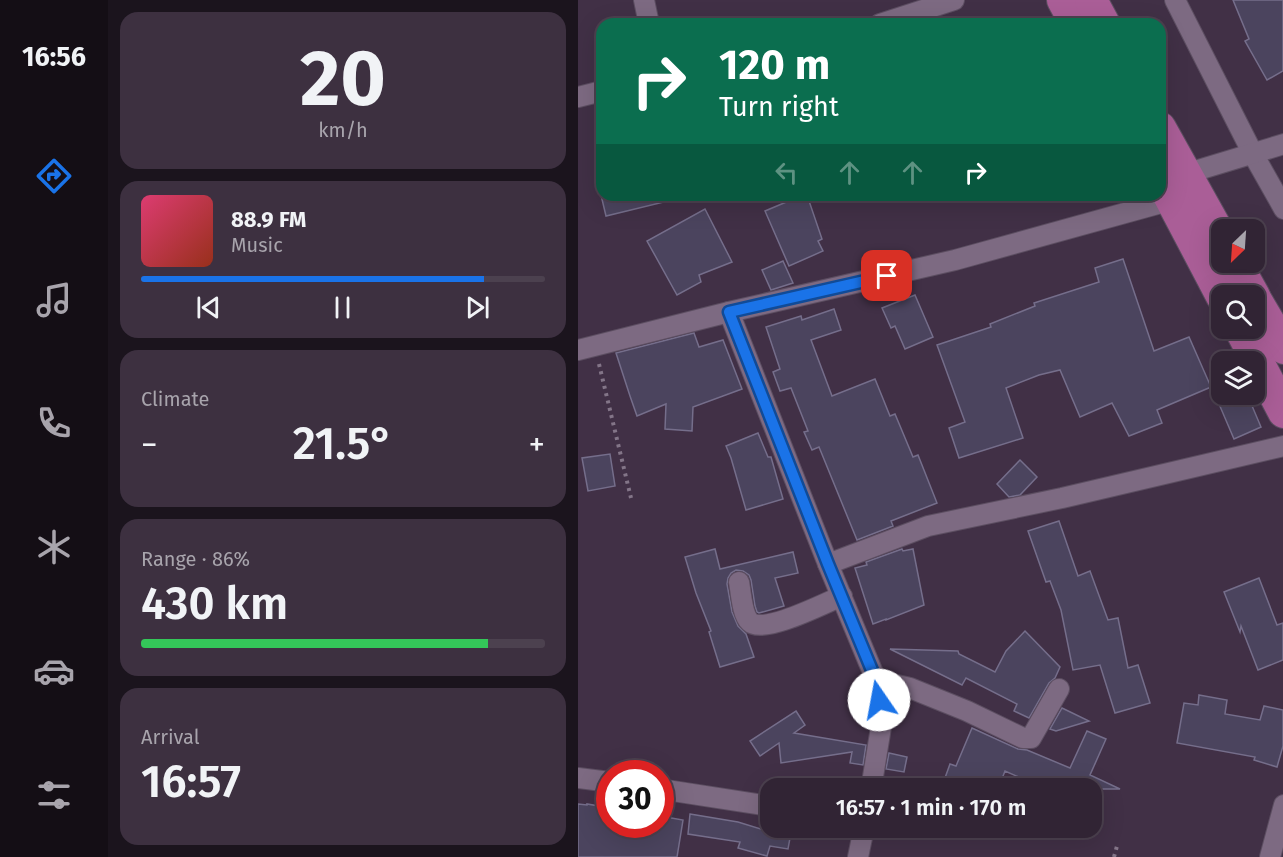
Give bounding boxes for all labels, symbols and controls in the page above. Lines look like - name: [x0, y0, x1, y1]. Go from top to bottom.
- text: 20: [300, 32, 386, 126]
- text: 120 m: [719, 40, 830, 90]
- text: 16:56: [22, 41, 86, 73]
- icon: right: [620, 42, 698, 120]
- text: Turn right: [719, 91, 839, 123]
- text: km/h: [318, 118, 368, 142]
- icon: directions: [33, 155, 75, 197]
- icon: left: [770, 156, 803, 189]
- icon: ahead: [833, 156, 866, 189]
- icon: ahead: [896, 156, 929, 189]
- icon: right: [959, 156, 992, 189]
- text: 88.9 FM: [231, 206, 306, 233]
- north arrow: [1211, 219, 1265, 273]
- map controls: [1211, 219, 1265, 405]
- text: Music: [231, 233, 283, 257]
- pin: [861, 250, 912, 301]
- icon: arrive: [870, 259, 903, 292]
- icon: music: [33, 279, 75, 321]
- button: search: [1211, 285, 1265, 339]
- icon: previous: [192, 291, 225, 324]
- icon: pause: [326, 291, 359, 324]
- icon: next: [461, 291, 494, 324]
- button: layers: [1211, 351, 1265, 405]
- text: Climate: [141, 387, 209, 411]
- icon: phone: [33, 402, 75, 444]
- text: 21.5°: [293, 417, 393, 471]
- text: −: [141, 425, 158, 465]
- text: +: [529, 425, 545, 465]
- icon: climate: [33, 526, 75, 568]
- text: Range · 86%: [141, 547, 250, 571]
- text: 430 km: [141, 577, 288, 631]
- icon: car: [33, 650, 75, 692]
- position arrow: [847, 668, 911, 732]
- text: Arrival: [141, 725, 200, 749]
- text: 16:57: [141, 755, 241, 809]
- speed limit sign: 30: [596, 760, 674, 838]
- icon: filters: [33, 774, 75, 816]
- text: 16:57 · 1 min · 170 m: [836, 794, 1026, 821]

